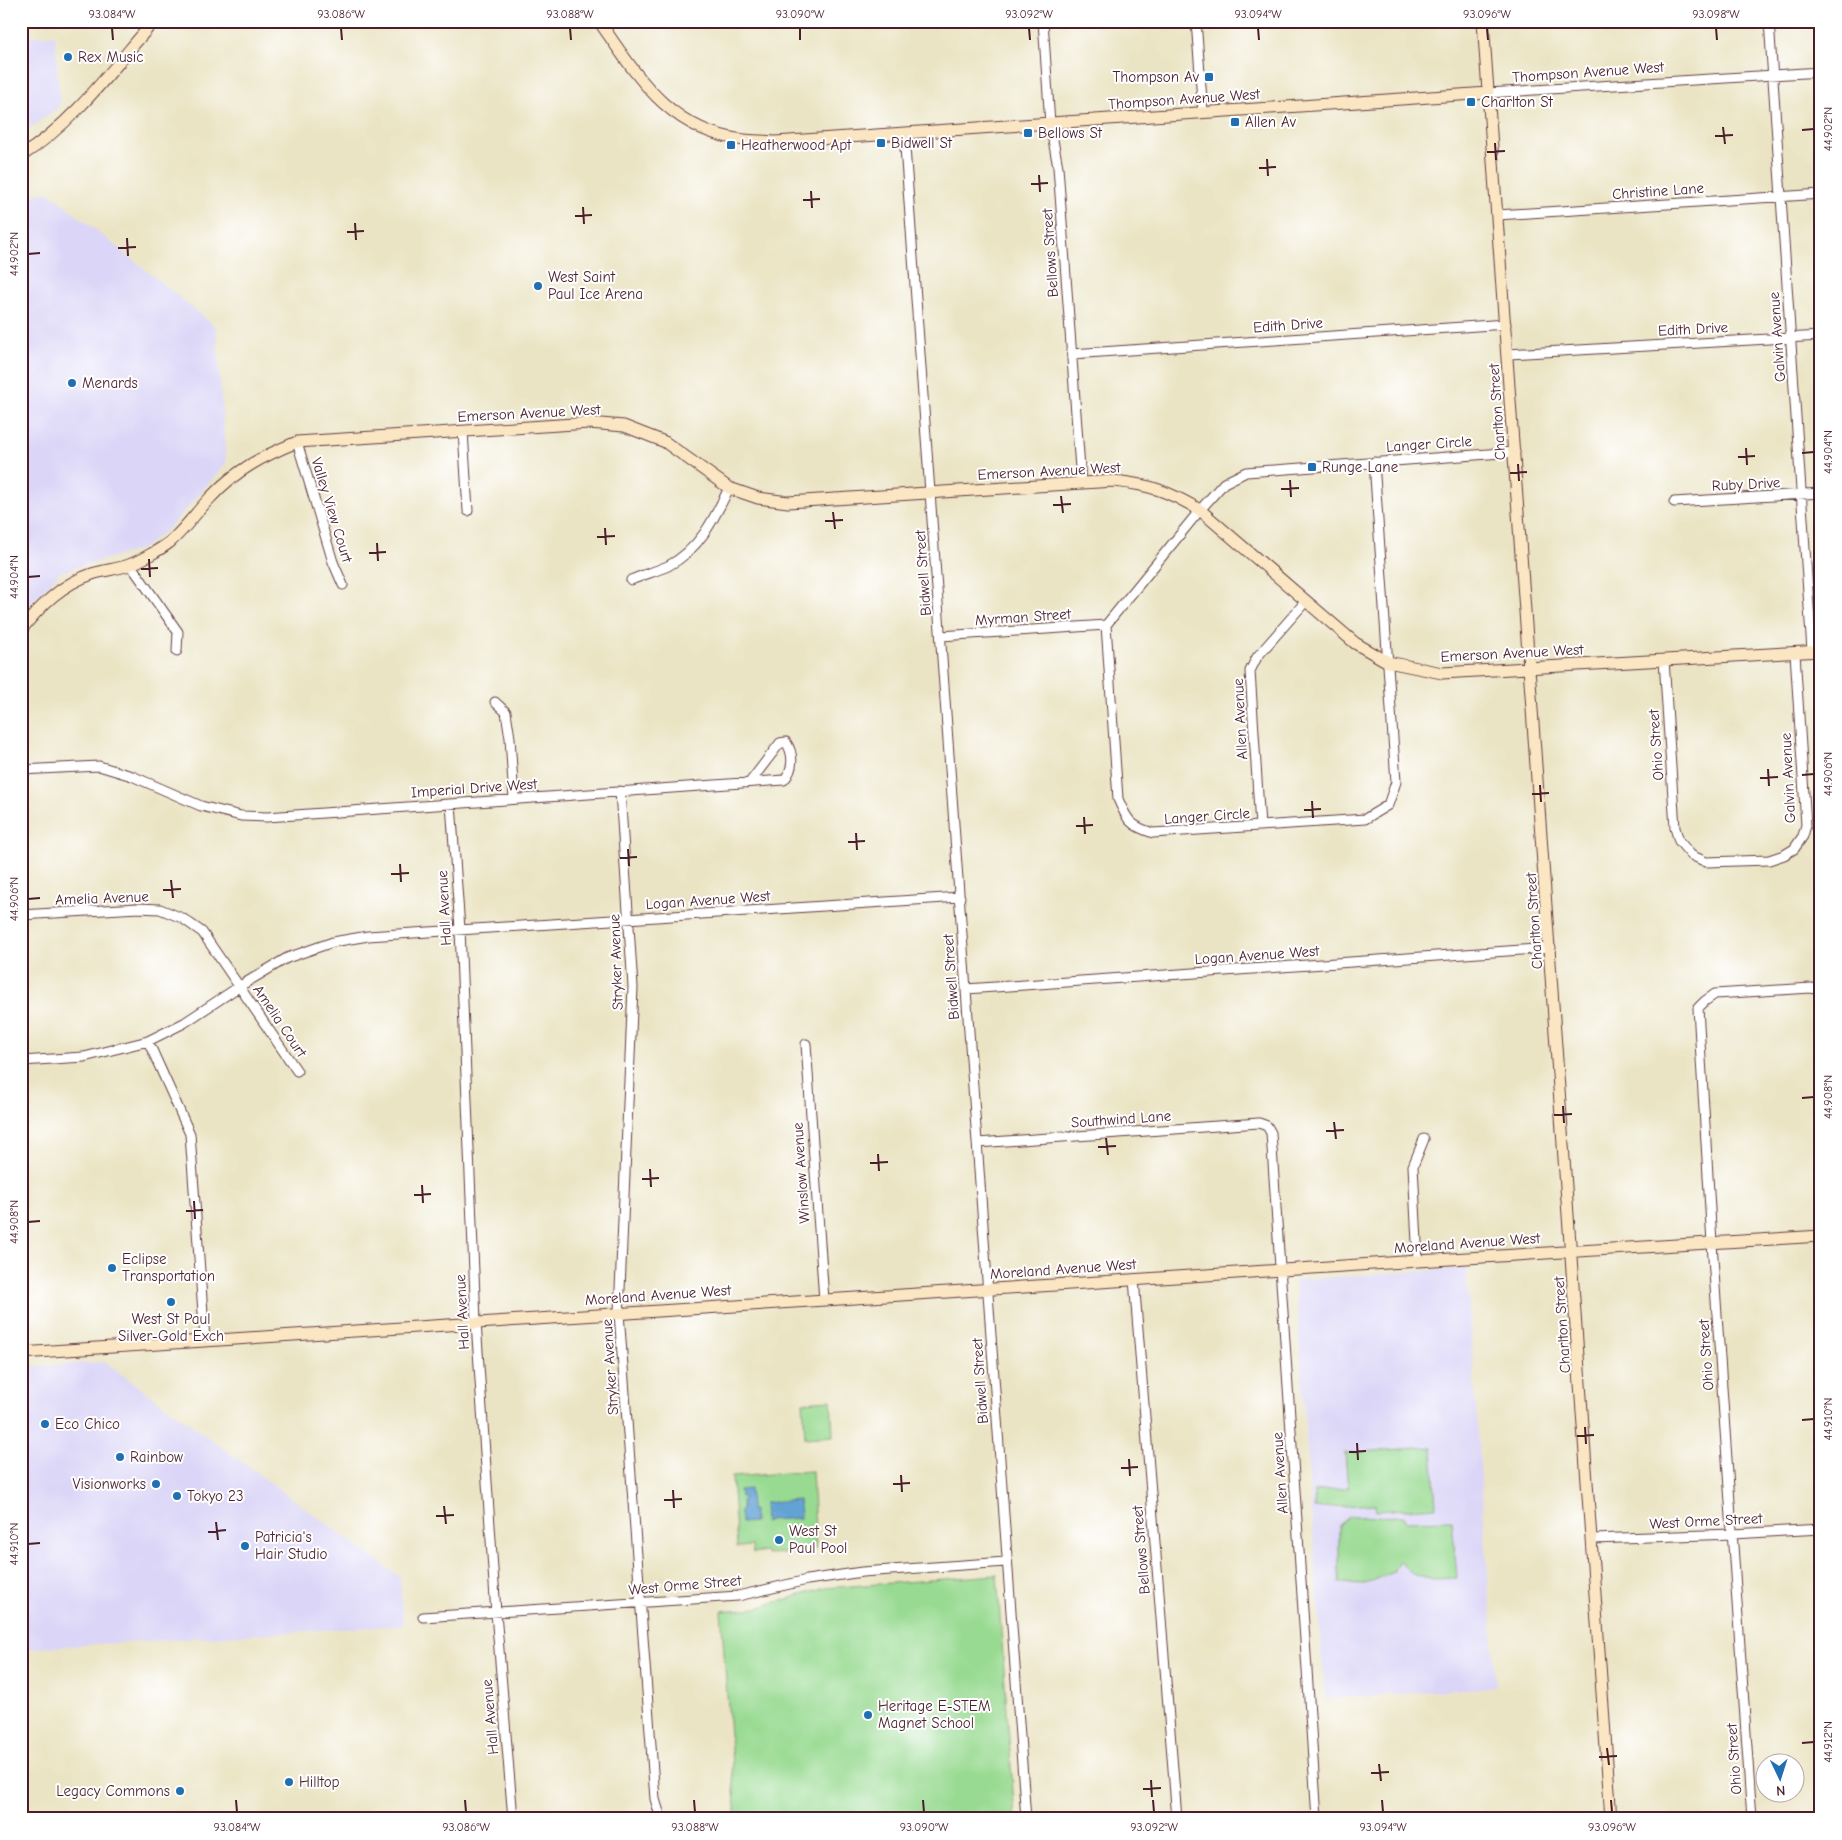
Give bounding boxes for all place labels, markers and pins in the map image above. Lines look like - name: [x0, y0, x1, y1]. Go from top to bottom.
- place label: Rex Music: [78, 48, 144, 66]
- marker: Rex Music: [62, 51, 74, 63]
- place label: Thompson Av: [1113, 68, 1200, 86]
- marker: Thompson Av: [1203, 71, 1215, 83]
- place label: Charlton St: [1481, 93, 1554, 111]
- marker: Charlton St: [1465, 96, 1477, 108]
- place label: Allen Av: [1245, 113, 1297, 131]
- marker: Allen Av: [1229, 116, 1241, 128]
- place label: Bellows St: [1038, 124, 1103, 142]
- marker: Bellows St: [1022, 127, 1034, 139]
- place label: Bidwell St: [891, 134, 953, 152]
- place label: Heatherwood Apt: [741, 136, 852, 154]
- marker: Bidwell St: [875, 137, 887, 149]
- marker: Heatherwood Apt: [725, 139, 737, 151]
- place label: West Saint Paul Ice Arena: [548, 268, 643, 303]
- marker: West Saint Paul Ice Arena: [532, 280, 544, 292]
- place label: Menards: [82, 374, 138, 392]
- marker: Menards: [66, 377, 78, 389]
- place label: Runge Lane: [1322, 458, 1399, 476]
- marker: Runge Lane: [1306, 461, 1318, 473]
- place label: Eclipse Transportation: [122, 1250, 215, 1285]
- marker: Eclipse Transportation: [106, 1262, 118, 1274]
- marker: West St Paul Silver-Gold Exch: [165, 1296, 177, 1308]
- place label: West St Paul Silver-Gold Exch: [118, 1310, 224, 1345]
- place label: Eco Chico: [55, 1415, 120, 1433]
- marker: Eco Chico: [39, 1418, 51, 1430]
- place label: Rainbow: [130, 1448, 183, 1466]
- marker: Rainbow: [114, 1451, 126, 1463]
- place label: Visionworks: [73, 1475, 146, 1493]
- marker: Visionworks: [150, 1478, 162, 1490]
- place label: Tokyo 23: [187, 1487, 244, 1505]
- marker: Tokyo 23: [171, 1490, 183, 1502]
- place label: West St Paul Pool: [789, 1522, 847, 1557]
- place label: Patricia's Hair Studio: [255, 1528, 328, 1563]
- marker: West St Paul Pool: [773, 1534, 785, 1546]
- marker: Patricia's Hair Studio: [239, 1540, 251, 1552]
- place label: Heritage E-STEM Magnet School: [878, 1697, 990, 1732]
- marker: Heritage E-STEM Magnet School: [862, 1709, 874, 1721]
- place label: Hilltop: [299, 1773, 340, 1791]
- marker: Hilltop: [283, 1776, 295, 1788]
- place label: Legacy Commons: [56, 1782, 170, 1800]
- marker: Legacy Commons: [174, 1785, 186, 1797]

